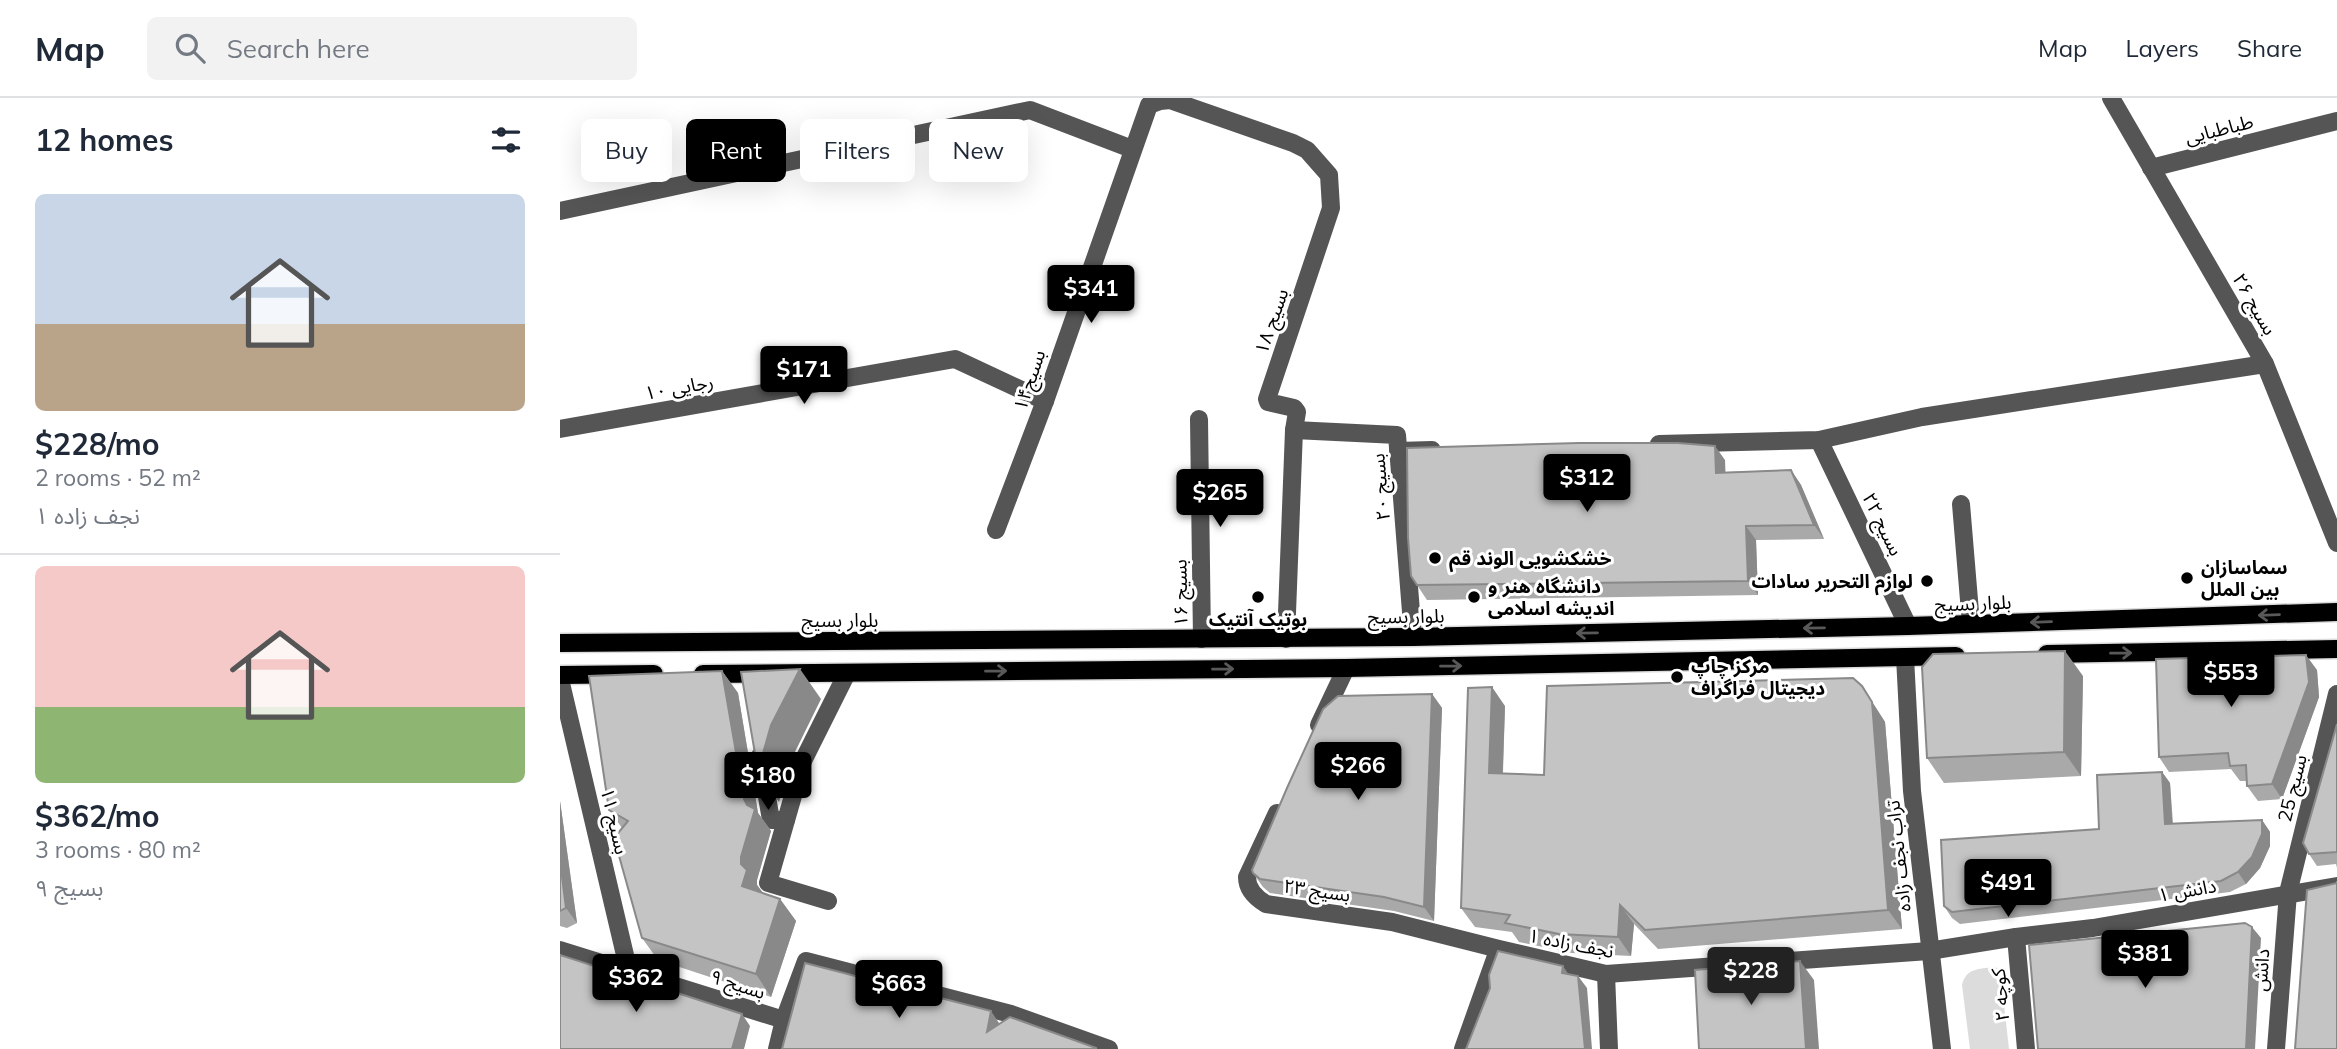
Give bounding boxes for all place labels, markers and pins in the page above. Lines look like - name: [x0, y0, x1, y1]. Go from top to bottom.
- pin: $341: [1050, 266, 1132, 325]
- pin: $171: [763, 346, 845, 406]
- pin: $312: [1546, 454, 1628, 514]
- pin: $265: [1179, 470, 1261, 529]
- place label: خشکشویی الوند قم: [1449, 546, 1612, 573]
- marker: خشکشویی الوند قم: [1427, 550, 1443, 566]
- place label: سماسازان بین الملل: [2201, 555, 2288, 601]
- place label: لوازم التحریر سادات: [1751, 569, 1913, 596]
- marker: سماسازان بین الملل: [2179, 570, 2195, 586]
- marker: لوازم التحریر سادات: [1919, 573, 1935, 589]
- place label: دانشگاه هنر و اندیشه اسلامی: [1488, 574, 1614, 620]
- marker: بوتیک آنتیک: [1250, 589, 1266, 605]
- marker: دانشگاه هنر و اندیشه اسلامی: [1466, 589, 1482, 605]
- place label: بوتیک آنتیک: [1209, 607, 1307, 631]
- pin: $553: [2190, 650, 2272, 709]
- place label: مرکز چاپ دیجیتال فراگراف: [1691, 654, 1825, 700]
- marker: مرکز چاپ دیجیتال فراگراف: [1669, 669, 1685, 685]
- pin: $266: [1317, 742, 1399, 802]
- pin: $180: [727, 752, 809, 812]
- pin: $491: [1967, 860, 2049, 919]
- pin: $381: [2104, 930, 2186, 990]
- pin: $228: [1710, 948, 1792, 1007]
- pin: $362: [595, 954, 677, 1014]
- pin: $663: [858, 960, 940, 1020]

